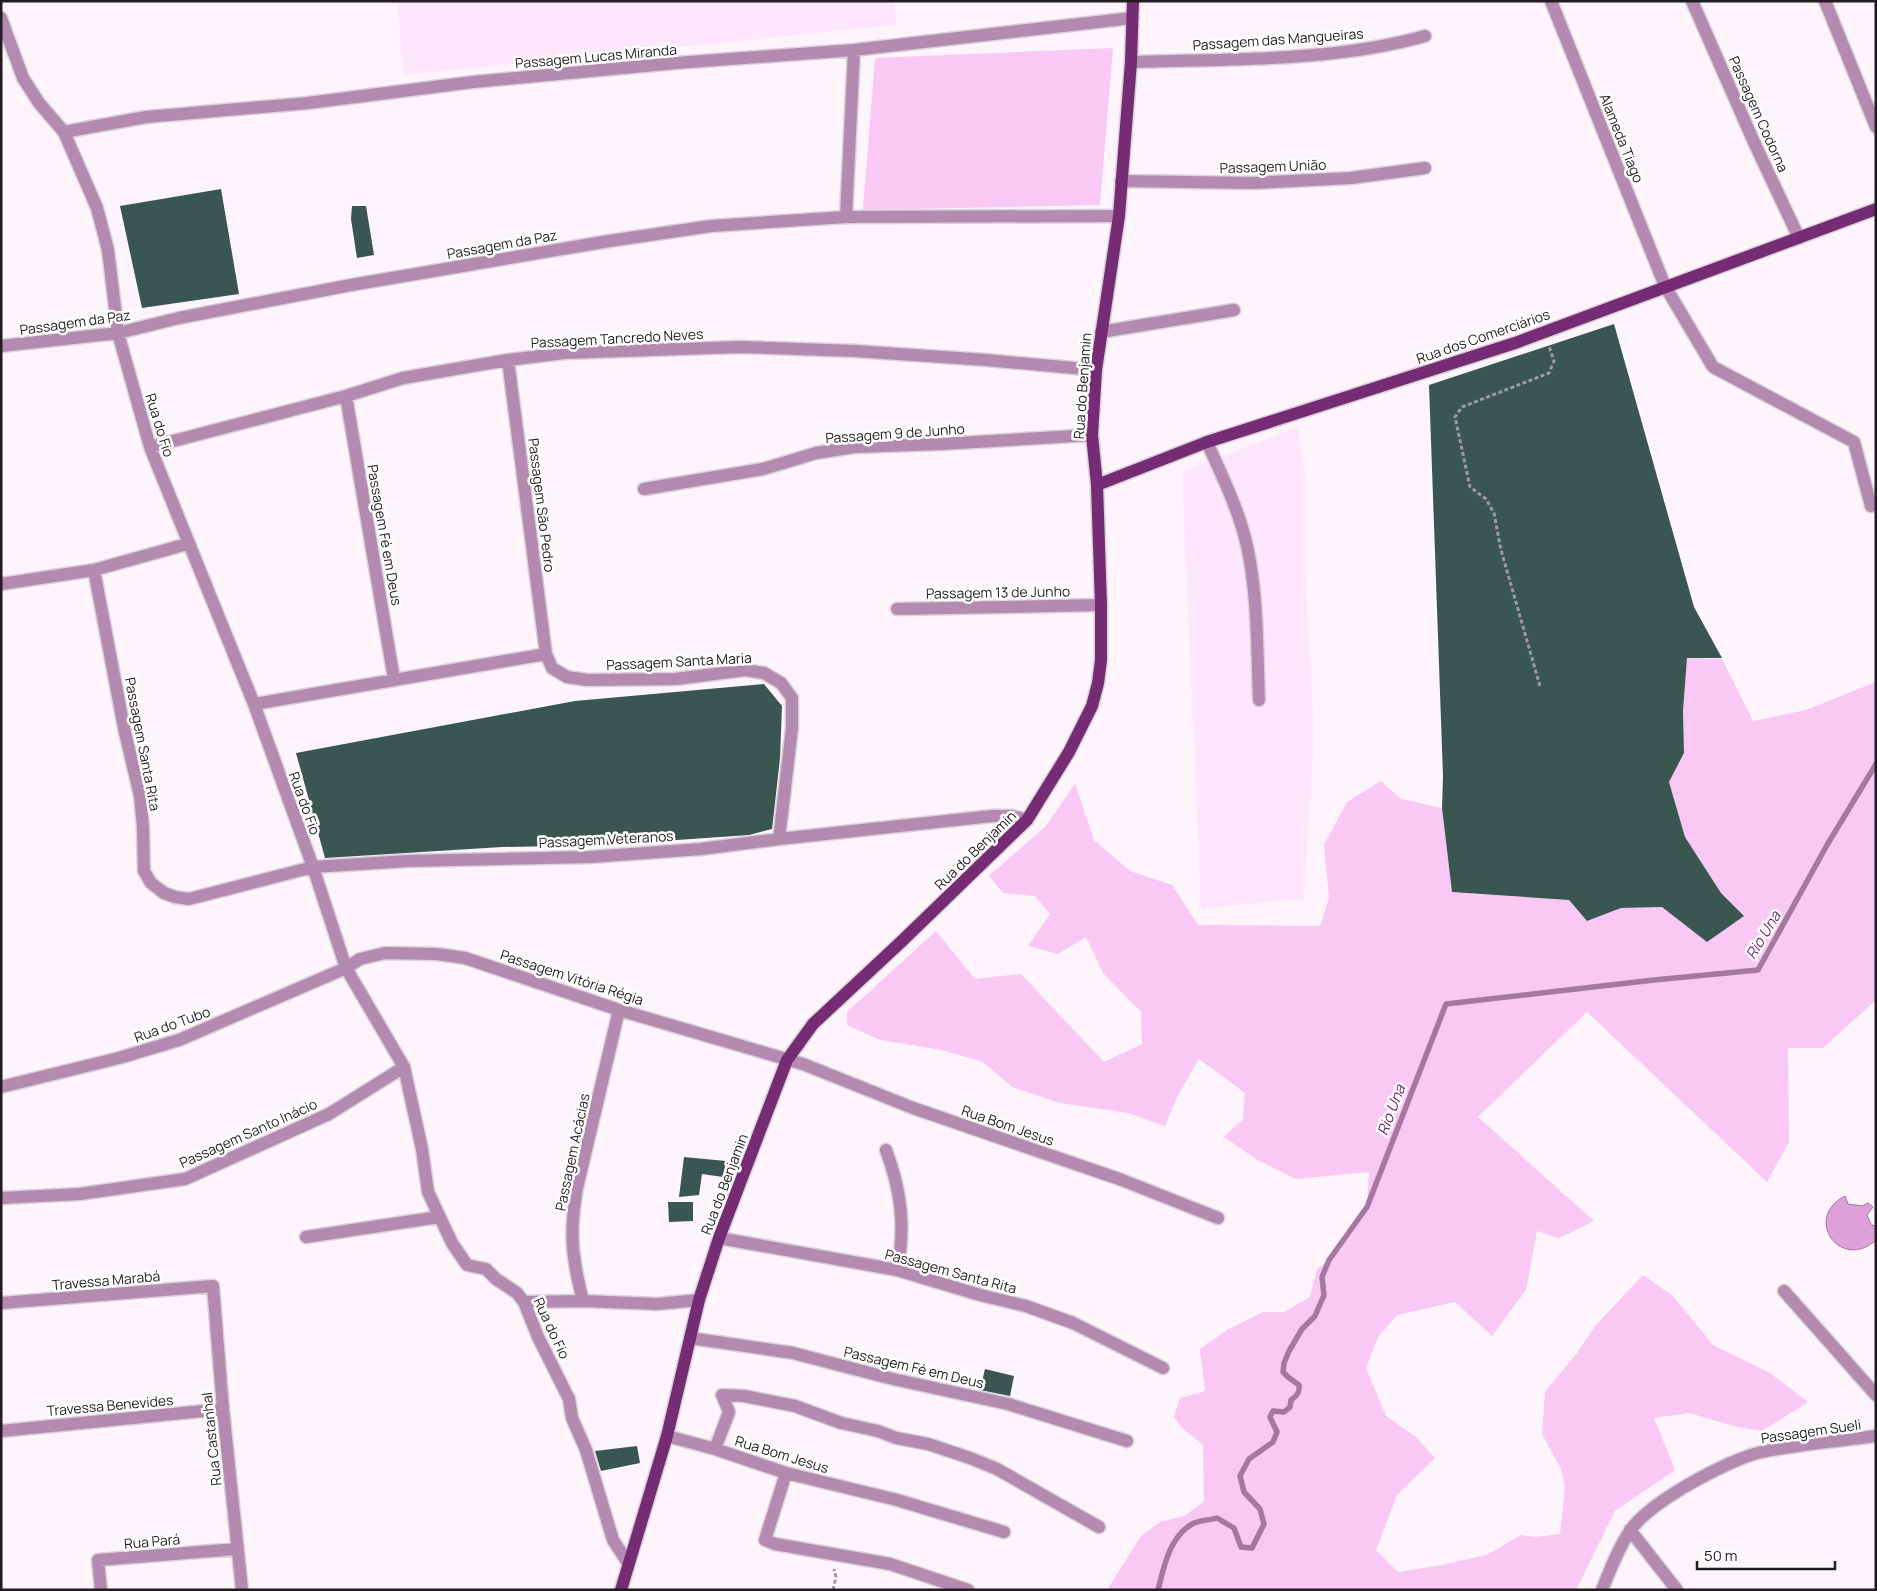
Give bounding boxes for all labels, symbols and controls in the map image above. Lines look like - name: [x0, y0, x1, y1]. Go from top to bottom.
- street label: Passagem das Mangueiras: [1192, 24, 1364, 54]
- street label: Passagem Lucas Miranda: [514, 39, 678, 73]
- street label: Passagem Codorna: [1725, 53, 1793, 175]
- street label: Alameda Tiago: [1595, 91, 1649, 185]
- street label: Passagem União: [1219, 155, 1327, 177]
- street label: Passagem da Paz: [445, 225, 559, 263]
- street label: Rua dos Comerciários: [1414, 304, 1552, 368]
- street label: Passagem da Paz: [18, 305, 132, 339]
- street label: Passagem Tancredo Neves: [530, 324, 704, 352]
- street label: Rua do Benjamin: [1069, 332, 1095, 440]
- street label: Rua do Fio: [141, 391, 179, 459]
- street label: Passagem 9 de Junho: [825, 419, 965, 447]
- street label: Passagem São Pedro: [524, 437, 560, 573]
- street label: Passagem Fé em Deus: [363, 463, 407, 607]
- street label: Passagem 13 de Junho: [926, 581, 1070, 603]
- street label: Passagem Santa Maria: [606, 648, 752, 674]
- street label: Passagem Santa Rita: [121, 676, 165, 812]
- street label: Rua do Fio: [285, 769, 325, 837]
- street label: Rua do Benjamin: [930, 806, 1020, 894]
- street label: Passagem Veteranos: [538, 826, 674, 852]
- water label: Rio Una: [1740, 906, 1786, 963]
- street label: Passagem Vitória Régia: [498, 945, 646, 1009]
- street label: Rua do Tubo: [131, 1001, 213, 1047]
- water label: Rio Una: [1372, 1081, 1410, 1138]
- street label: Passagem Acácias: [550, 1092, 594, 1212]
- street label: Passagem Santo Inácio: [176, 1094, 320, 1172]
- street label: Rua Bom Jesus: [959, 1100, 1057, 1150]
- street label: Rua do Benjamin: [696, 1131, 752, 1237]
- street label: Passagem Santa Rita: [883, 1244, 1019, 1298]
- street label: Travessa Marabá: [51, 1266, 161, 1294]
- street label: Rua do Fio: [530, 1294, 574, 1362]
- street label: Passagem Fé em Deus: [842, 1342, 986, 1392]
- street label: Travessa Benevides: [46, 1390, 174, 1420]
- street label: Rua Castanhal: [197, 1391, 225, 1487]
- street label: Passagem Sueli: [1760, 1415, 1862, 1447]
- street label: Rua Bom Jesus: [733, 1431, 831, 1477]
- street label: Rua Pará: [123, 1529, 181, 1553]
- scale bar: [1697, 1538, 1834, 1570]
- text: 50 m: [1704, 1545, 1738, 1566]

